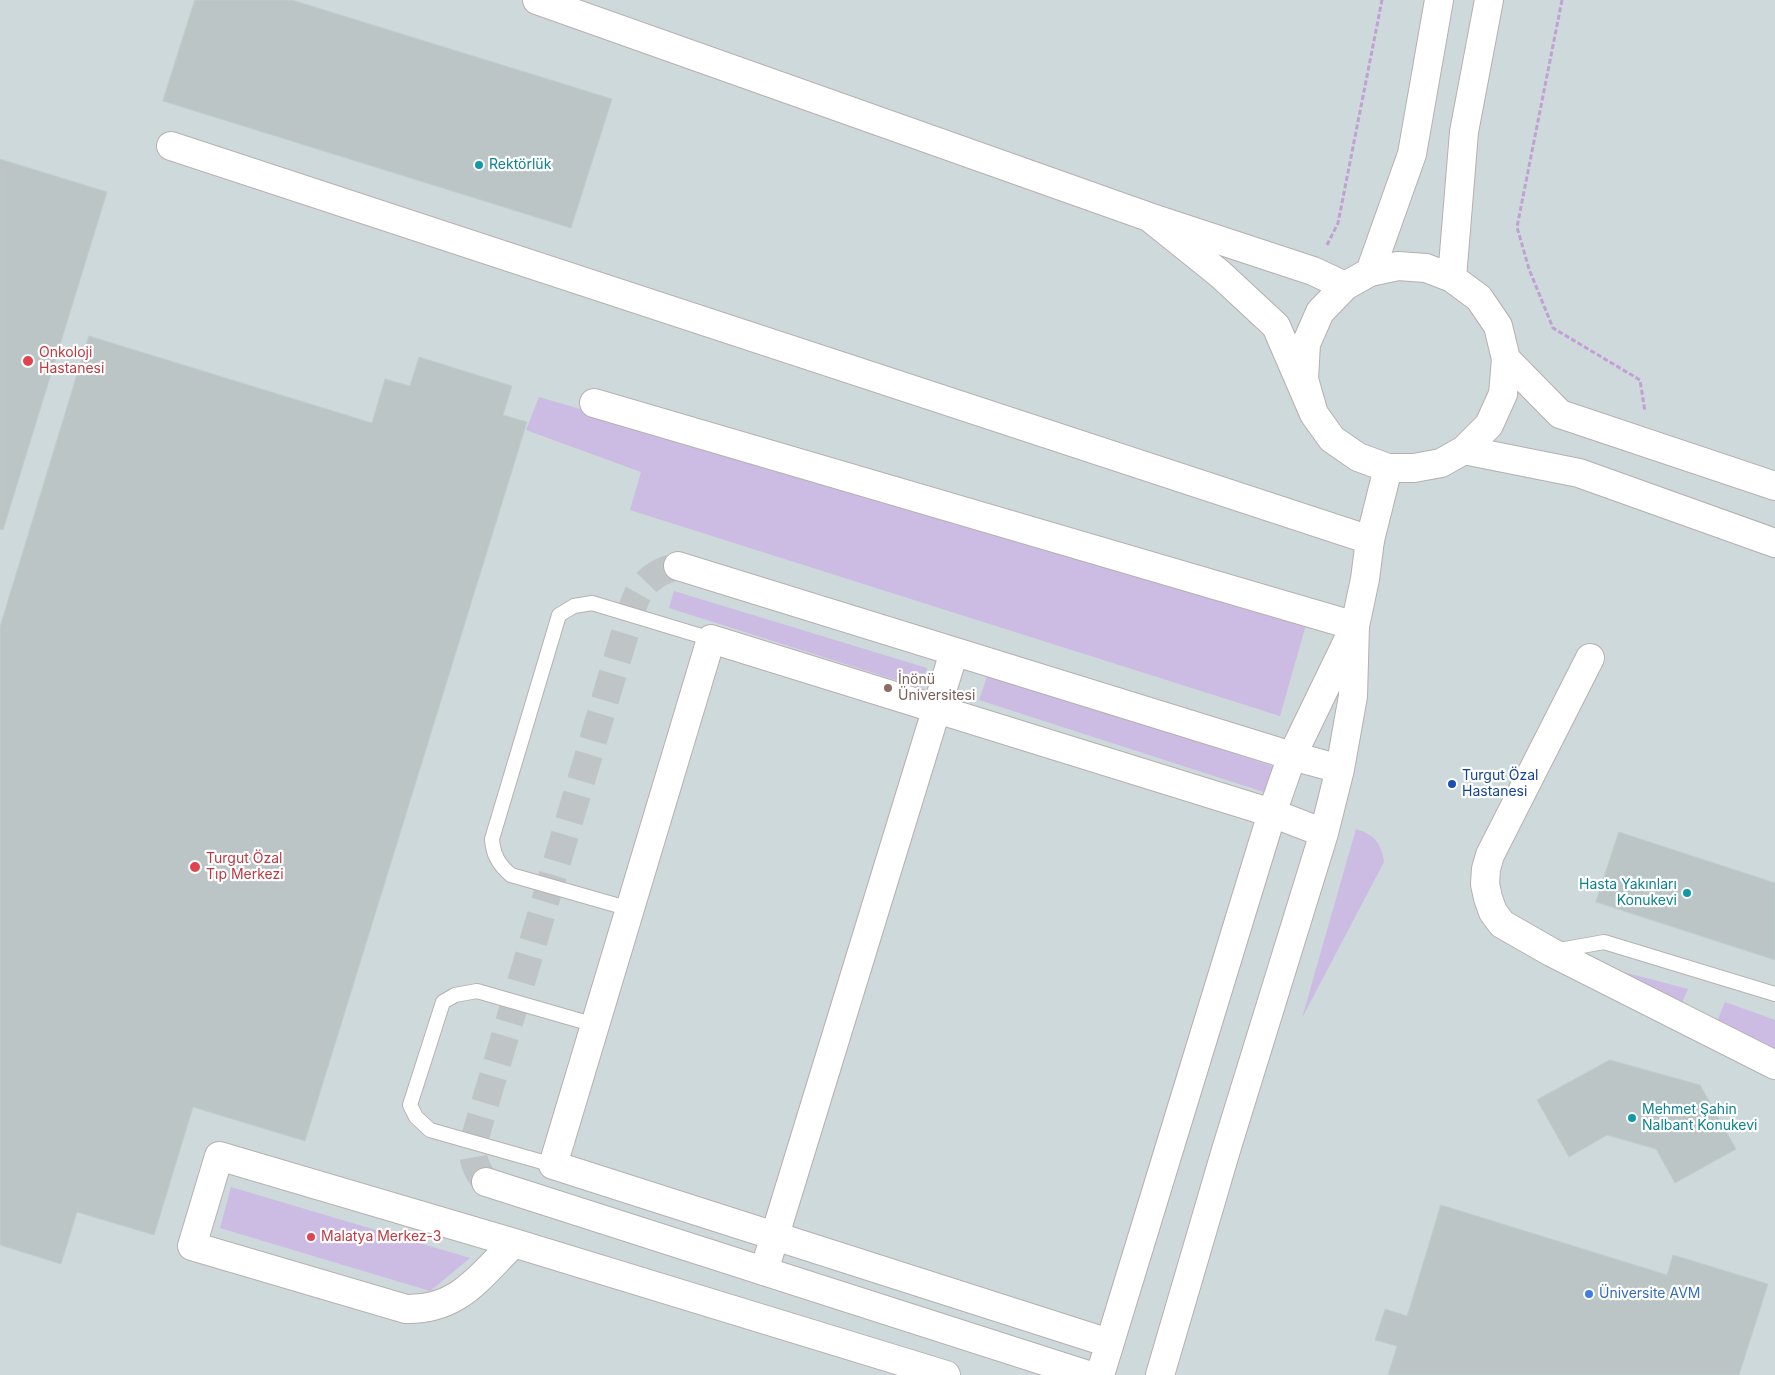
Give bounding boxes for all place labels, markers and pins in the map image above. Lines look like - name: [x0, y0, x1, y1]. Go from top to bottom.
- place label: Rektörlük: [489, 157, 551, 173]
- marker: Rektörlük: [473, 159, 485, 171]
- place label: Onkoloji Hastanesi: [39, 345, 104, 378]
- marker: Onkoloji Hastanesi: [21, 354, 35, 368]
- place label: İnönü Üniversitesi: [898, 672, 975, 704]
- marker: İnönü Üniversitesi: [882, 682, 894, 694]
- place label: Turgut Özal Hastanesi: [1462, 768, 1538, 800]
- marker: Turgut Özal Hastanesi: [1446, 778, 1458, 790]
- place label: Turgut Özal Tıp Merkezi: [206, 851, 284, 884]
- marker: Turgut Özal Tıp Merkezi: [188, 860, 202, 874]
- place label: Hasta Yakınları Konukevi: [1579, 877, 1677, 910]
- marker: Hasta Yakınları Konukevi: [1681, 887, 1693, 899]
- place label: Mehmet Şahin Nalbant Konukevi: [1642, 1102, 1757, 1134]
- marker: Mehmet Şahin Nalbant Konukevi: [1626, 1112, 1638, 1124]
- place label: Malatya Merkez-3: [321, 1229, 441, 1245]
- marker: Malatya Merkez-3: [305, 1231, 317, 1243]
- place label: Üniversite AVM: [1599, 1286, 1700, 1302]
- marker: Üniversite AVM: [1583, 1288, 1595, 1300]

